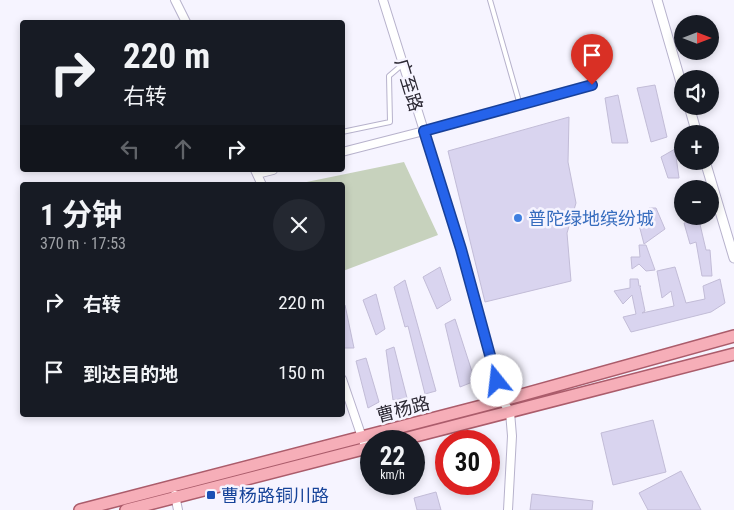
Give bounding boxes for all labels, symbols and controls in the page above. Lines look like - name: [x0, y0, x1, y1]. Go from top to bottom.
- north arrow: [674, 15, 719, 60]
- map controls: [674, 15, 719, 225]
- pin: [571, 34, 613, 85]
- text: 220 m: [123, 36, 210, 77]
- icon: right: [40, 40, 105, 105]
- icon: arrive: [578, 41, 606, 69]
- street label: 广至路: [391, 56, 427, 114]
- button: sound: [674, 70, 719, 115]
- text: 右转: [123, 84, 167, 109]
- button: +: [674, 125, 719, 170]
- icon: left: [116, 135, 144, 163]
- icon: ahead: [169, 135, 197, 163]
- icon: right: [222, 135, 250, 163]
- button: −: [674, 180, 719, 225]
- text: 1 分钟: [40, 197, 122, 232]
- button: close: [273, 199, 325, 251]
- place label: 普陀绿地缤纷城: [528, 208, 654, 229]
- marker: 普陀绿地缤纷城: [512, 212, 524, 224]
- text: 370 m · 17:53: [40, 234, 126, 253]
- icon: right: [40, 288, 68, 316]
- text: 220 m: [278, 291, 325, 314]
- text: 右转: [83, 293, 121, 316]
- position arrow: [470, 354, 522, 406]
- icon: arrive: [40, 358, 68, 386]
- text: 150 m: [278, 361, 325, 384]
- text: 到达目的地: [83, 363, 178, 386]
- street label: 曹杨路: [374, 392, 432, 426]
- speed limit sign: 30: [435, 430, 500, 495]
- text: 22: [380, 442, 405, 471]
- text: km/h: [380, 468, 405, 482]
- place label: 曹杨路铜川路: [221, 485, 329, 506]
- marker: 曹杨路铜川路: [205, 489, 217, 501]

